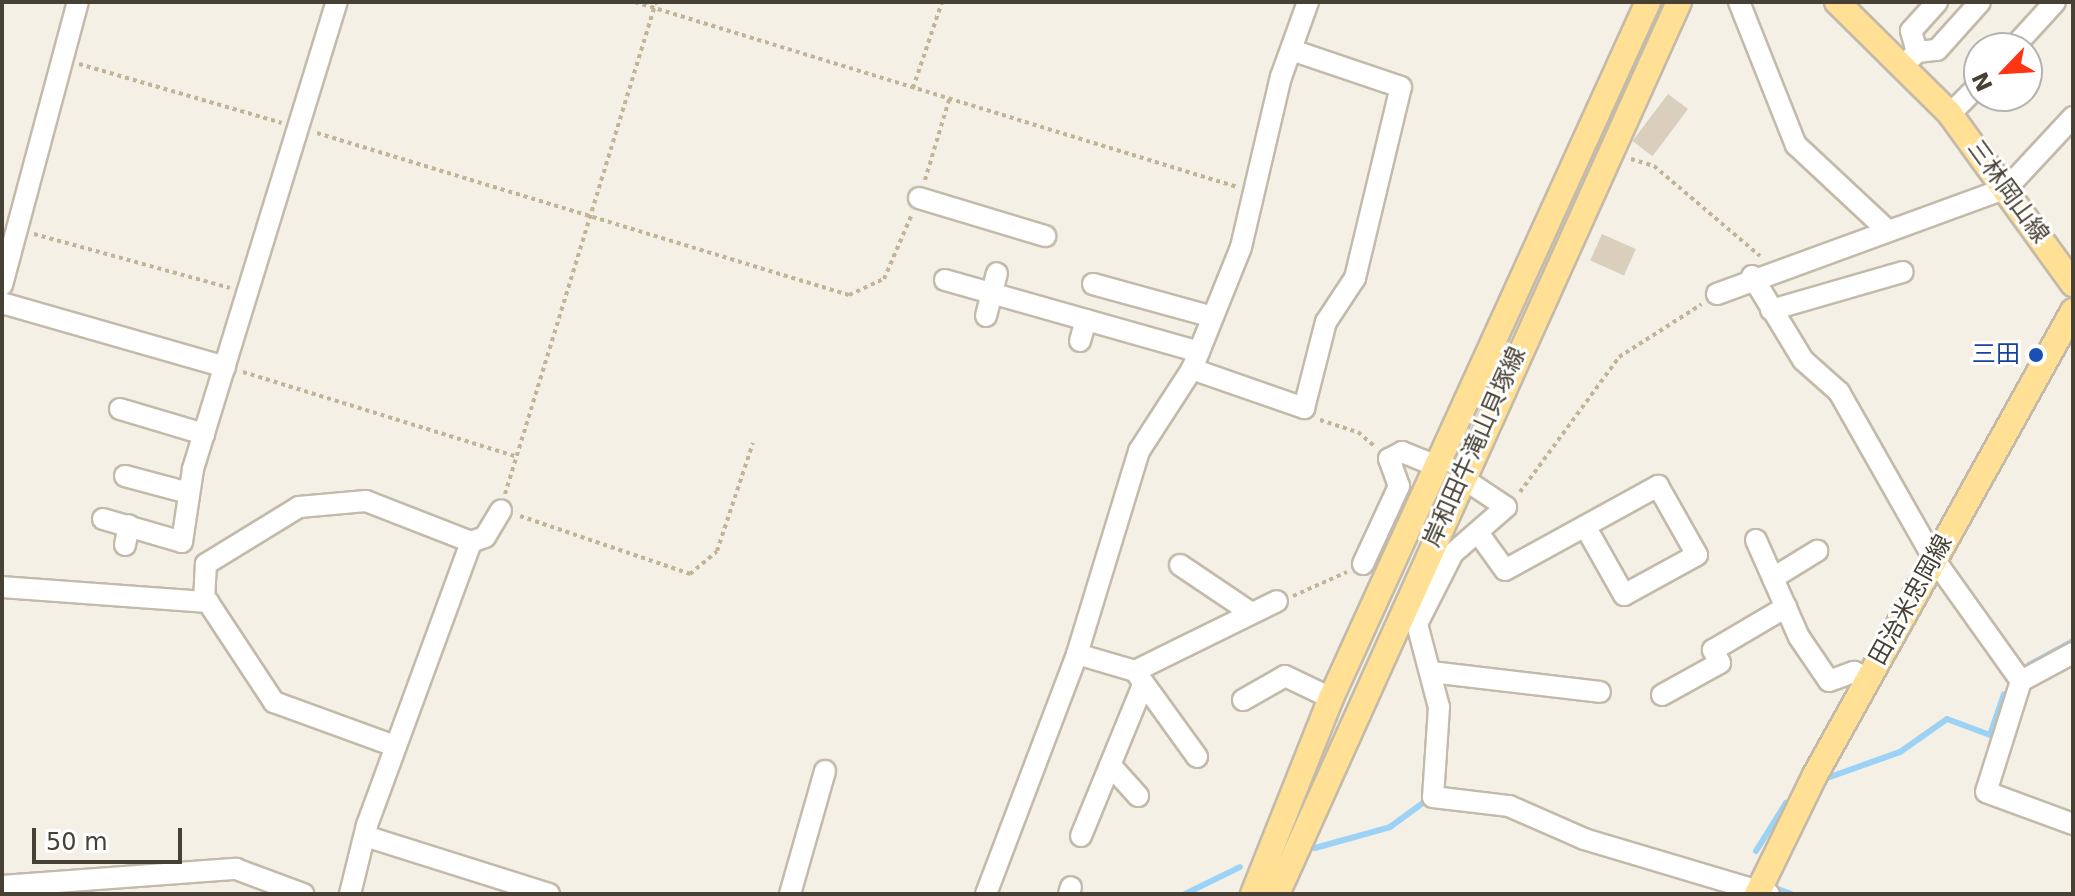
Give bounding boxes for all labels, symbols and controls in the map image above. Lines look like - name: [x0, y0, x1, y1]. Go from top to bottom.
- north arrow: [1963, 32, 2043, 112]
- text: N: [1967, 68, 1998, 95]
- street label: 三林岡山線: [1961, 135, 2055, 249]
- place label: 三田: [1972, 341, 2020, 369]
- street label: 岸和田牛滝山貝塚線: [1418, 342, 1532, 552]
- marker: 三田: [2027, 346, 2045, 364]
- street label: 田治米忠岡線: [1863, 530, 1959, 670]
- scale bar: [36, 812, 186, 862]
- text: 50 m: [46, 828, 108, 856]

